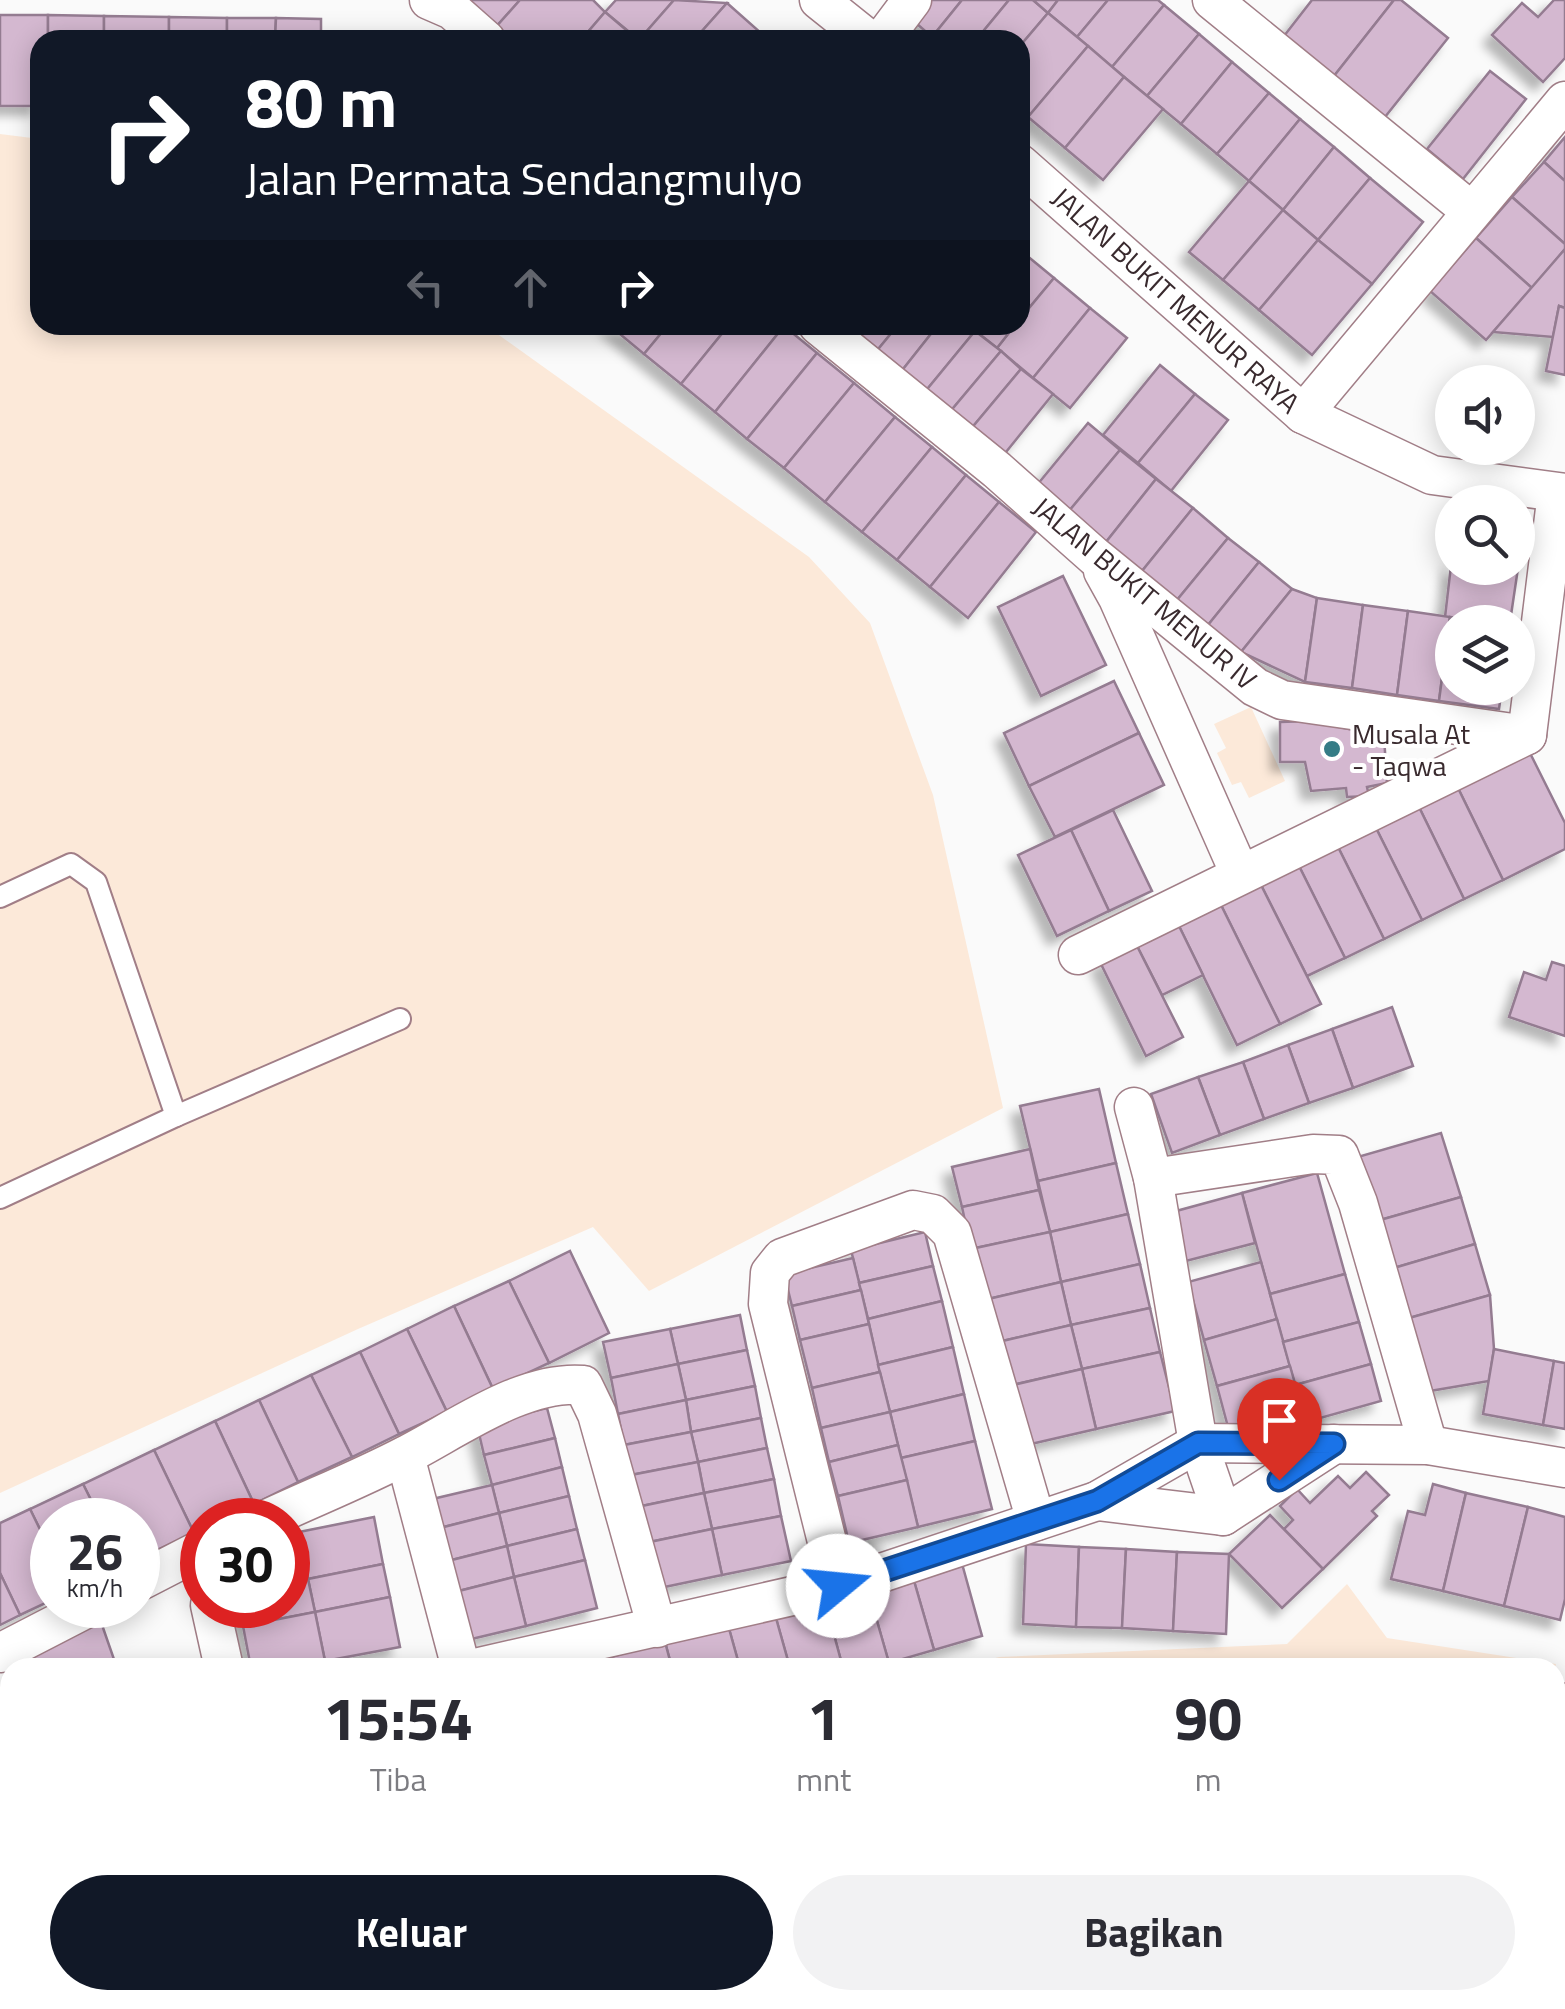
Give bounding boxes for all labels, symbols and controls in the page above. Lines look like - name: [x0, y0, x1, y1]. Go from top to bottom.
- text: 80 m: [245, 48, 398, 154]
- icon: right: [80, 70, 210, 200]
- text: Jalan Permata Sendangmulyo: [245, 144, 803, 212]
- street label: JALAN BUKIT MENUR RAYA: [1042, 177, 1310, 424]
- icon: left: [398, 260, 453, 315]
- icon: ahead: [503, 260, 558, 315]
- icon: right: [608, 260, 663, 315]
- map controls: [1435, 365, 1535, 705]
- button: sound: [1435, 365, 1535, 465]
- button: search: [1435, 485, 1535, 585]
- street label: JALAN BUKIT MENUR IV: [1023, 486, 1267, 700]
- button: layers: [1435, 605, 1535, 705]
- place label: Musala At - Taqwa: [1352, 712, 1470, 787]
- marker: Musala At - Taqwa: [1321, 738, 1343, 760]
- pin: [1237, 1378, 1322, 1481]
- icon: arrive: [1252, 1393, 1307, 1448]
- speed limit sign: 30: [180, 1498, 310, 1628]
- text: 26: [67, 1513, 123, 1589]
- position arrow: [786, 1534, 890, 1638]
- text: km/h: [67, 1569, 123, 1607]
- text: 15:54: [323, 1672, 473, 1763]
- text: 1: [807, 1672, 841, 1763]
- text: 90: [1175, 1672, 1242, 1763]
- text: Tiba: [370, 1755, 426, 1803]
- text: mnt: [796, 1755, 851, 1803]
- text: m: [1195, 1755, 1222, 1803]
- button: Keluar: [50, 1875, 773, 1990]
- button: Bagikan: [793, 1875, 1515, 1990]

